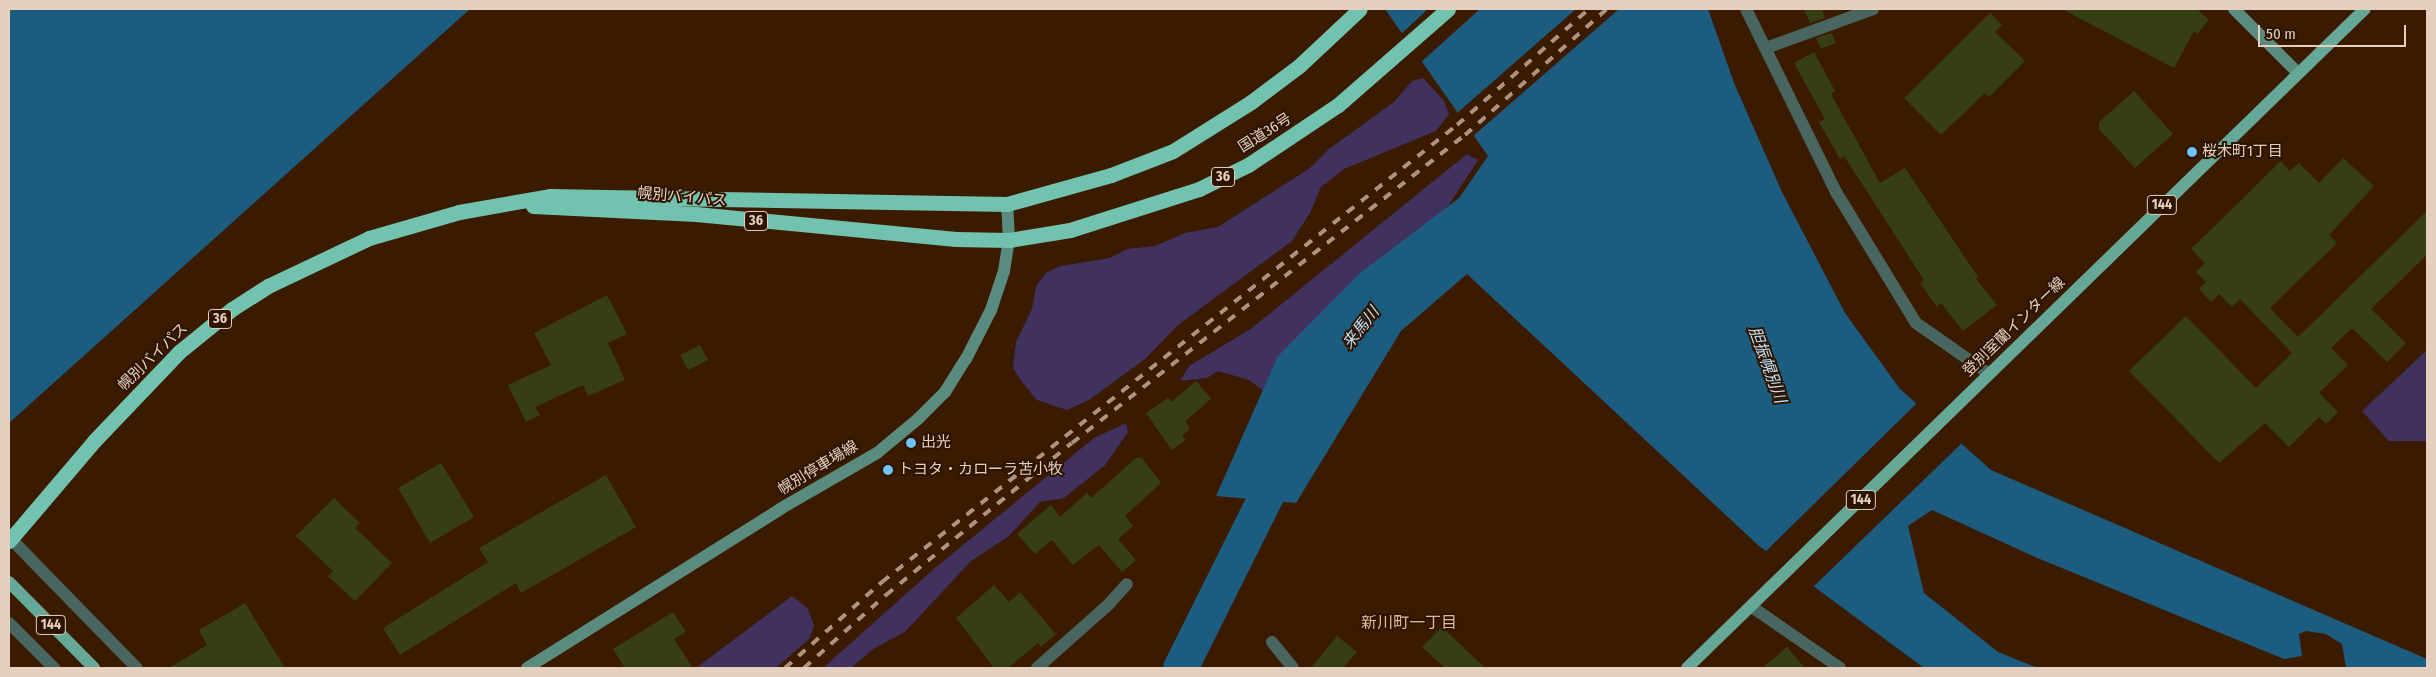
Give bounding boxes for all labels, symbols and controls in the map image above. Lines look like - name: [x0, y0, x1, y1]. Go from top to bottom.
- scale bar: [2261, 15, 2408, 47]
- text: 50 m: [2266, 25, 2296, 43]
- street label: 国道36号: [1235, 110, 1295, 156]
- place label: 桜木町1丁目: [2202, 143, 2283, 161]
- marker: 桜木町1丁目: [2186, 146, 2198, 158]
- road number: 36: [1210, 166, 1236, 188]
- street label: 幌別バイパス: [636, 184, 728, 210]
- road number: 144: [2146, 194, 2178, 216]
- road number: 36: [744, 210, 768, 232]
- street label: 登別室蘭インター線: [1959, 274, 2069, 380]
- water label: 来馬川: [1339, 303, 1383, 353]
- road number: 36: [208, 308, 232, 330]
- street label: 幌別バイパス: [114, 319, 192, 395]
- water label: 胆振幌別川: [1744, 324, 1790, 406]
- place label: 出光: [921, 434, 951, 452]
- street label: 幌別停車場線: [775, 437, 861, 499]
- marker: 出光: [905, 437, 917, 449]
- place label: トヨタ・カローラ苫小牧: [898, 461, 1063, 479]
- marker: トヨタ・カローラ苫小牧: [882, 464, 894, 476]
- road number: 144: [1845, 488, 1877, 512]
- district label: 新川町一丁目: [1361, 613, 1457, 633]
- road number: 144: [35, 614, 67, 636]

